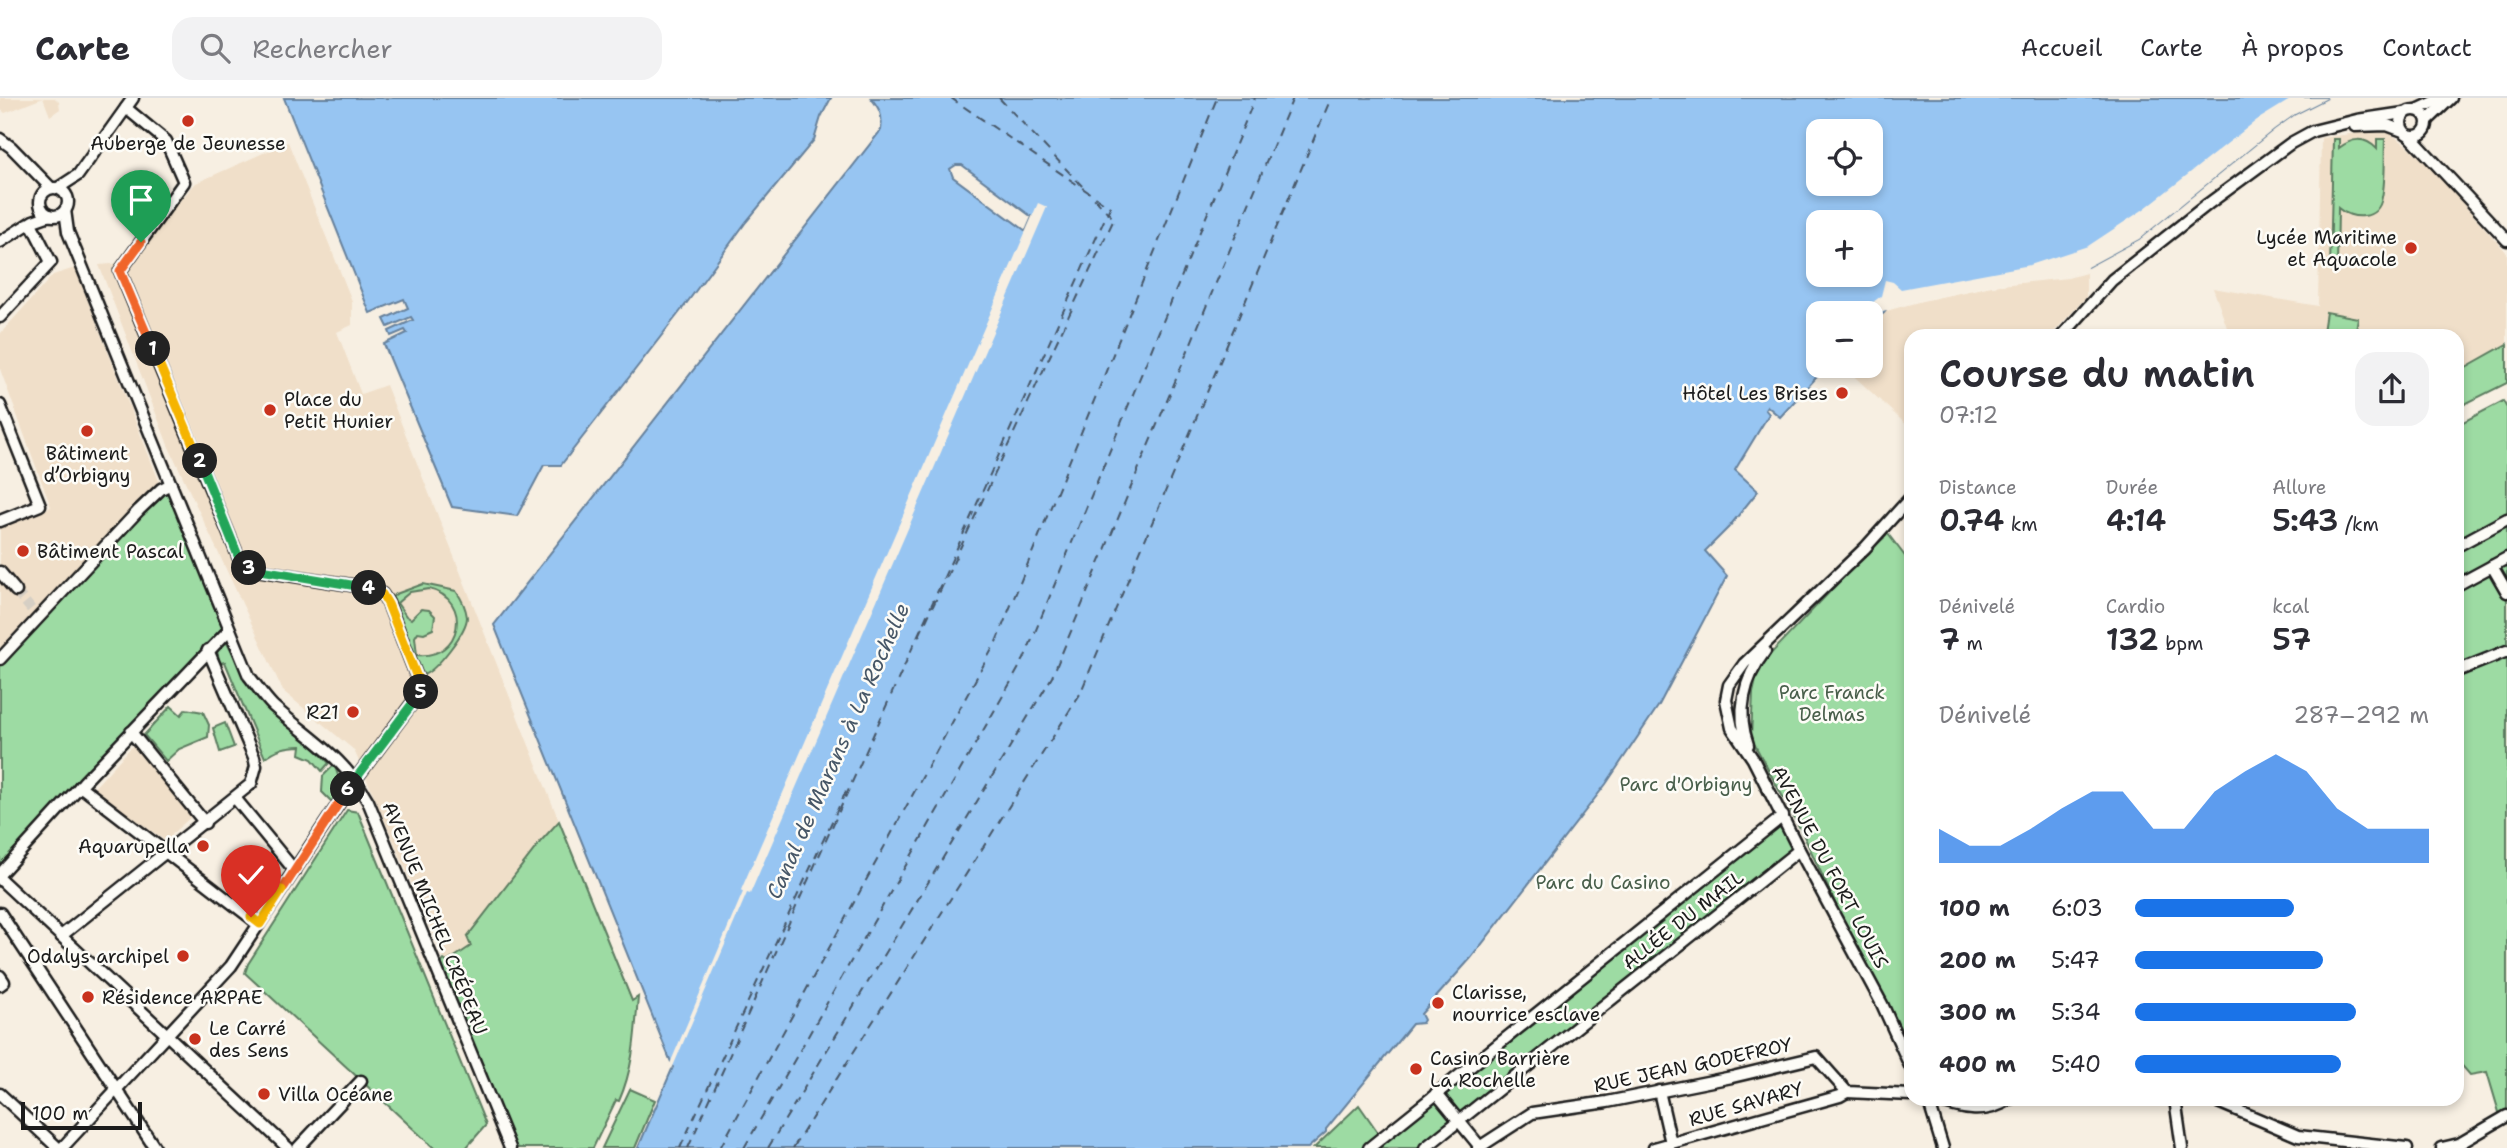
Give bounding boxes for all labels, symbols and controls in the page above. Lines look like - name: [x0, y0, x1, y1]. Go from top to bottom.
- search box: [172, 17, 662, 80]
- text: Carte: [35, 26, 130, 71]
- icon: search: [196, 29, 234, 67]
- text: Rechercher: [252, 31, 393, 66]
- text: Accueil: [2021, 32, 2102, 64]
- text: Carte: [2140, 32, 2203, 64]
- text: À propos: [2241, 32, 2344, 64]
- text: Contact: [2382, 32, 2472, 64]
- marker: Auberge de Jeunesse: [180, 113, 196, 129]
- map controls: [1806, 119, 1883, 378]
- button: locate: [1806, 119, 1883, 196]
- place label: Auberge de Jeunesse: [90, 131, 286, 156]
- pin: [111, 170, 171, 242]
- icon: arrive: [122, 181, 160, 219]
- button: +: [1806, 210, 1883, 287]
- place label: Lycée Maritime et Aquacole: [2256, 225, 2397, 272]
- marker: Lycée Maritime et Aquacole: [2403, 240, 2419, 256]
- button: −: [1806, 301, 1883, 378]
- pin: 1: [136, 331, 170, 366]
- text: 1: [148, 336, 157, 361]
- text: Course du matin: [1939, 348, 2255, 399]
- button: share: [2355, 352, 2429, 426]
- place label: Hôtel Les Brises: [1682, 381, 1828, 406]
- marker: Hôtel Les Brises: [1834, 385, 1850, 401]
- place label: Place du Petit Hunier: [284, 387, 393, 434]
- text: 07:12: [1939, 400, 1998, 430]
- marker: Place du Petit Hunier: [262, 402, 278, 418]
- marker: Bâtiment d’Orbigny: [79, 423, 95, 439]
- place label: Bâtiment d’Orbigny: [43, 441, 131, 488]
- pin: 2: [182, 444, 218, 478]
- text: 2: [193, 448, 206, 473]
- text: Distance: [1939, 475, 2017, 500]
- text: Durée: [2106, 475, 2158, 500]
- text: Allure: [2272, 475, 2327, 500]
- text: 0.74: [1939, 500, 2004, 541]
- text: 4:14: [2106, 500, 2166, 541]
- text: 5:43: [2272, 500, 2338, 541]
- text: km: [2004, 512, 2038, 537]
- text: /km: [2338, 512, 2379, 537]
- place label: Bâtiment Pascal: [37, 539, 184, 564]
- marker: Bâtiment Pascal: [15, 543, 31, 559]
- pin: 3: [232, 550, 266, 586]
- text: 3: [242, 555, 255, 580]
- pin: 4: [352, 570, 386, 606]
- text: 4: [362, 575, 375, 600]
- text: Dénivelé: [1939, 594, 2015, 619]
- text: Cardio: [2106, 594, 2165, 619]
- text: kcal: [2272, 594, 2309, 619]
- water label: Canal de Marans à La Rochelle: [760, 599, 916, 903]
- text: 7: [1939, 619, 1960, 660]
- text: 132: [2106, 619, 2159, 660]
- text: 57: [2272, 619, 2311, 660]
- text: m: [1960, 631, 1983, 656]
- text: bpm: [2159, 631, 2203, 656]
- pin: 5: [404, 674, 438, 710]
- text: 5: [415, 679, 426, 704]
- park label: Parc Franck Delmas: [1779, 680, 1885, 727]
- place label: R21: [306, 700, 339, 725]
- text: Dénivelé: [1939, 700, 2031, 730]
- text: 287–292 m: [2293, 700, 2429, 730]
- marker: R21: [345, 704, 361, 720]
- street label: AVENUE DU FORT LOUIS: [1766, 761, 1894, 973]
- pin: 6: [330, 772, 366, 806]
- park label: Parc d'Orbigny: [1619, 772, 1753, 797]
- text: 6: [341, 776, 354, 801]
- street label: AVENUE MICHEL CRÉPEAU: [377, 797, 494, 1038]
- place label: Aquarupella: [78, 834, 189, 859]
- marker: Aquarupella: [195, 838, 211, 854]
- pin: [221, 845, 281, 917]
- icon: check: [232, 856, 270, 894]
- street label: ALLÉE DU MAIL: [1617, 864, 1749, 975]
- park label: Parc du Casino: [1535, 870, 1671, 895]
- text: 100 m: [1939, 893, 2010, 923]
- text: 6:03: [2051, 893, 2103, 923]
- place label: Odalys archipel: [27, 944, 169, 969]
- text: 200 m: [1939, 945, 2016, 975]
- text: 5:47: [2051, 945, 2100, 975]
- marker: Odalys archipel: [175, 948, 191, 964]
- place label: Clarisse, nourrice esclave: [1452, 980, 1600, 1027]
- place label: Résidence ARPAE: [102, 985, 263, 1010]
- marker: Résidence ARPAE: [80, 989, 96, 1005]
- marker: Clarisse, nourrice esclave: [1430, 995, 1446, 1011]
- text: 300 m: [1939, 997, 2016, 1027]
- text: 5:34: [2051, 997, 2101, 1027]
- place label: Le Carré des Sens: [209, 1016, 289, 1063]
- marker: Le Carré des Sens: [187, 1031, 203, 1047]
- street label: RUE JEAN GODEFROY: [1591, 1032, 1795, 1098]
- place label: Casino Barrière La Rochelle: [1430, 1046, 1570, 1093]
- text: 400 m: [1939, 1049, 2016, 1079]
- text: 5:40: [2051, 1049, 2101, 1079]
- marker: Casino Barrière La Rochelle: [1408, 1061, 1424, 1077]
- street label: RUE SAVARY: [1686, 1076, 1807, 1132]
- place label: Villa Océane: [278, 1082, 393, 1107]
- marker: Villa Océane: [256, 1086, 272, 1102]
- scale bar: [21, 1099, 142, 1131]
- text: 100 m: [32, 1101, 89, 1126]

